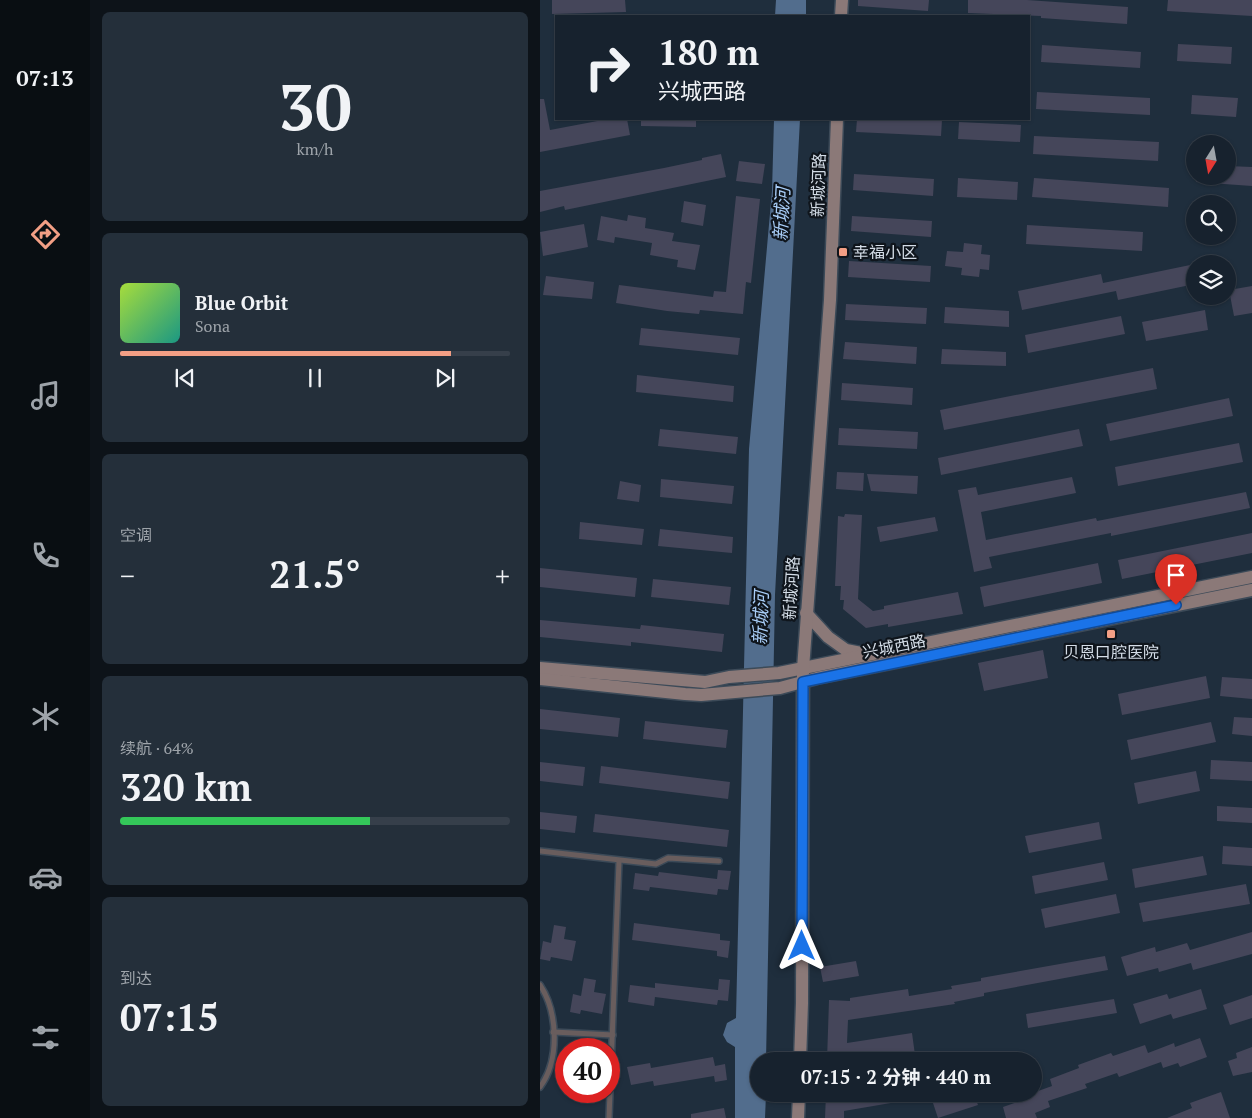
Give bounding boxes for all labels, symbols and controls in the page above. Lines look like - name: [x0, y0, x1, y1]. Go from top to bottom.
- text: 180 m: [658, 29, 759, 75]
- icon: right: [575, 35, 640, 100]
- text: 30: [278, 62, 352, 149]
- text: 07:13: [16, 63, 74, 92]
- text: 兴城西路: [658, 76, 746, 105]
- north arrow: [1186, 135, 1236, 185]
- map controls: [1186, 135, 1236, 305]
- text: km/h: [297, 138, 333, 160]
- street label: 新城河路: [806, 153, 830, 217]
- water label: 新城河: [768, 183, 795, 242]
- button: search: [1186, 195, 1236, 245]
- icon: directions: [28, 217, 63, 252]
- place label: 幸福小区: [853, 241, 917, 263]
- marker: 幸福小区: [837, 246, 849, 258]
- button: layers: [1186, 255, 1236, 305]
- text: Blue Orbit: [195, 290, 288, 315]
- text: Sona: [195, 315, 230, 337]
- icon: previous: [171, 364, 199, 392]
- icon: pause: [301, 364, 329, 392]
- icon: next: [431, 364, 459, 392]
- icon: music: [28, 378, 63, 413]
- text: 空调: [120, 524, 152, 546]
- icon: phone: [28, 538, 63, 573]
- text: 21.5°: [269, 549, 361, 599]
- pin: [1155, 554, 1197, 605]
- street label: 新城河路: [778, 555, 804, 621]
- text: −: [120, 557, 135, 594]
- text: +: [495, 557, 510, 594]
- icon: arrive: [1162, 561, 1190, 589]
- water label: 新城河: [747, 588, 773, 645]
- marker: 贝恩口腔医院: [1105, 628, 1117, 640]
- street label: 兴城西路: [860, 629, 928, 663]
- place label: 贝恩口腔医院: [1063, 641, 1159, 663]
- icon: climate: [28, 699, 63, 734]
- text: 续航 · 64%: [120, 737, 194, 759]
- text: 320 km: [120, 762, 252, 812]
- icon: car: [28, 860, 63, 895]
- position arrow: [775, 919, 827, 971]
- text: 到达: [120, 967, 152, 989]
- text: 07:15: [120, 992, 219, 1042]
- icon: filters: [28, 1020, 63, 1055]
- speed limit sign: 40: [555, 1038, 620, 1103]
- text: 07:15 · 2 分钟 · 440 m: [801, 1064, 991, 1089]

